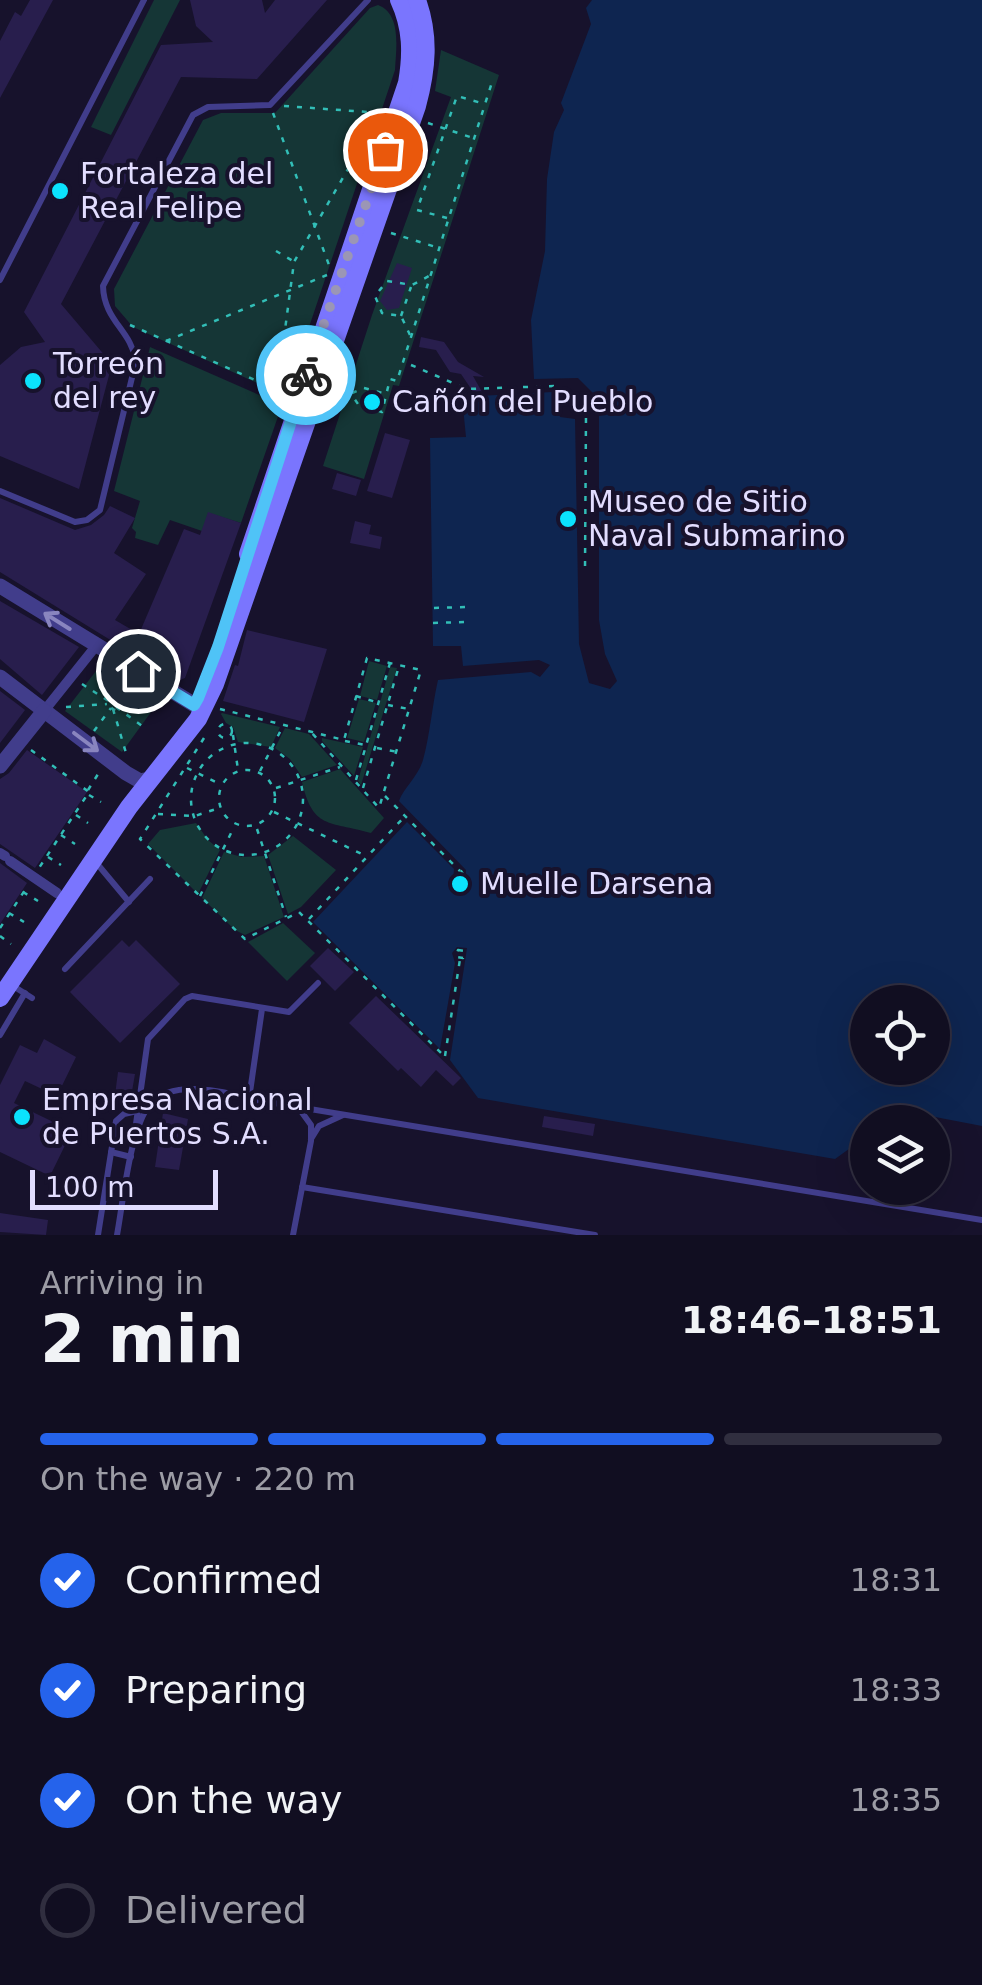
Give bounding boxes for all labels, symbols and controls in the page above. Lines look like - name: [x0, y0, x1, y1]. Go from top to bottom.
- pin: [343, 108, 428, 193]
- icon: bag: [358, 123, 413, 178]
- place label: Fortaleza del Real Felipe: [80, 156, 273, 225]
- marker: Fortaleza del Real Felipe: [49, 180, 71, 202]
- courier: [256, 325, 356, 425]
- place label: Torreón del rey: [52, 346, 164, 415]
- icon: bike: [279, 348, 334, 403]
- marker: Torreón del rey: [22, 370, 44, 392]
- place label: Cañón del Pueblo: [392, 384, 653, 419]
- marker: Cañón del Pueblo: [361, 391, 383, 413]
- place label: Museo de Sitio Naval Submarino: [588, 484, 846, 553]
- marker: Museo de Sitio Naval Submarino: [557, 508, 579, 530]
- one-way arrow: [43, 611, 72, 632]
- pin: [96, 629, 181, 714]
- icon: home: [111, 644, 166, 699]
- one-way arrow: [72, 731, 99, 752]
- place label: Muelle Darsena: [480, 866, 713, 901]
- marker: Muelle Darsena: [449, 873, 471, 895]
- map controls: [850, 985, 950, 1205]
- button: locate: [850, 985, 950, 1085]
- place label: Empresa Nacional de Puertos S.A.: [42, 1082, 313, 1151]
- button: layers: [850, 1105, 950, 1205]
- marker: Empresa Nacional de Puertos S.A.: [11, 1106, 33, 1128]
- scale bar: [30, 1165, 218, 1210]
- text: 100 m: [45, 1171, 135, 1204]
- text: Arriving in: [40, 1264, 204, 1302]
- text: 18:46–18:51: [681, 1298, 942, 1342]
- text: 2 min: [40, 1302, 244, 1377]
- text: On the way · 220 m: [40, 1460, 356, 1498]
- icon: check: [40, 1553, 95, 1608]
- text: Confirmed: [125, 1558, 322, 1602]
- text: 18:31: [850, 1561, 942, 1599]
- icon: check: [40, 1663, 95, 1718]
- text: Preparing: [125, 1668, 307, 1712]
- text: 18:33: [850, 1671, 942, 1709]
- icon: check: [40, 1773, 95, 1828]
- text: On the way: [125, 1778, 342, 1822]
- text: 18:35: [850, 1781, 942, 1819]
- text: Delivered: [125, 1888, 307, 1932]

